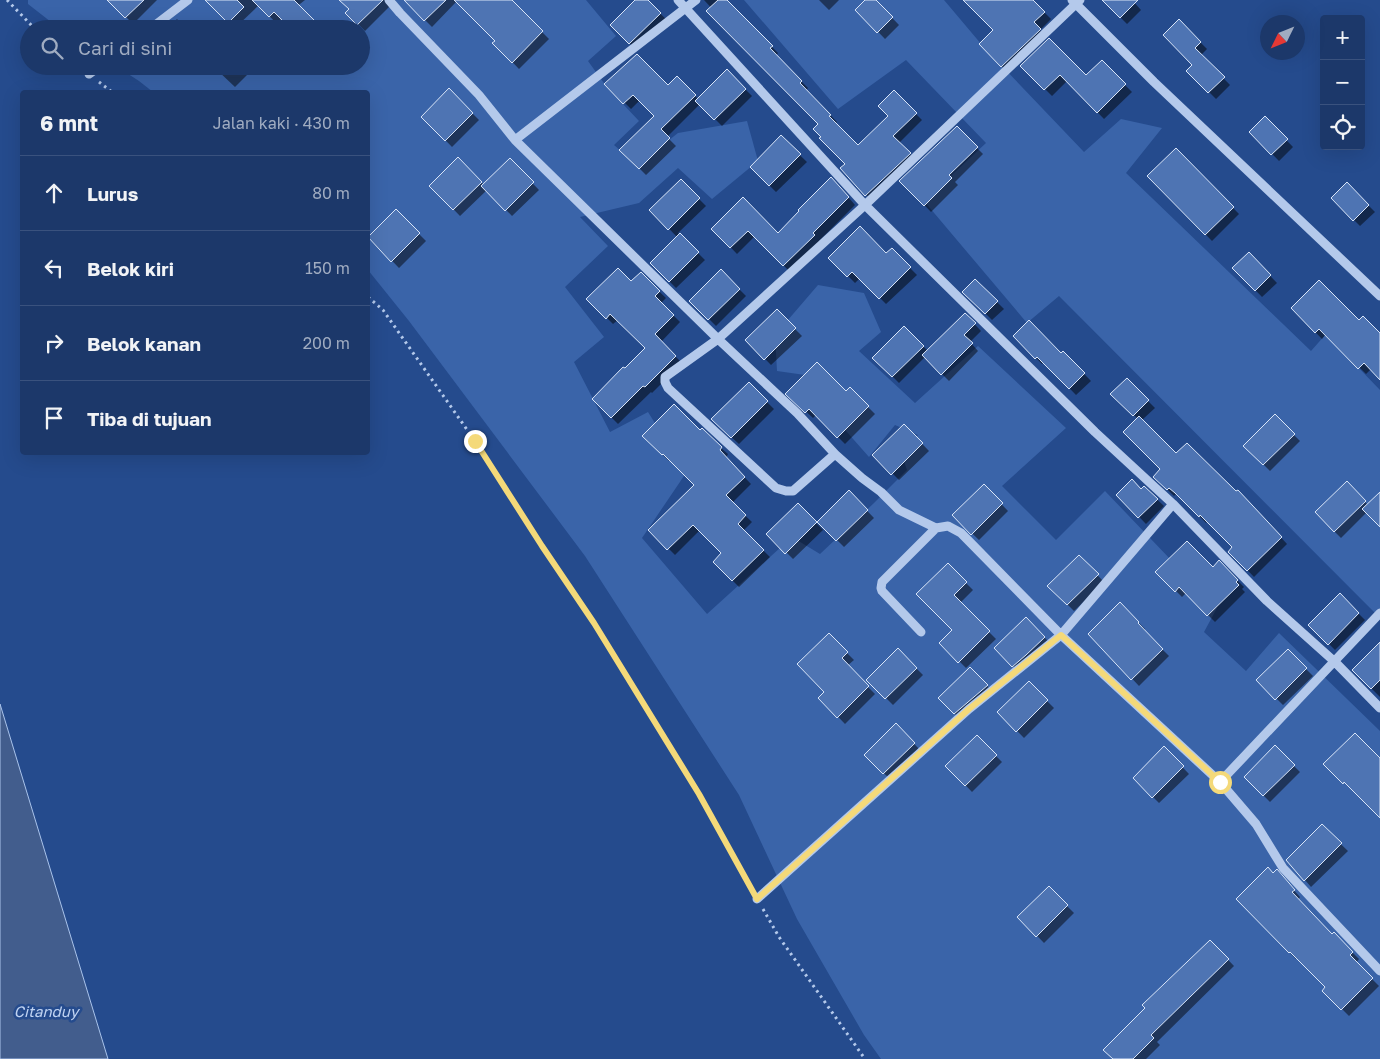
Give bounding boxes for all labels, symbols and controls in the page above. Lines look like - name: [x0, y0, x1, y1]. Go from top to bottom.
- north arrow: [1260, 15, 1305, 60]
- map controls: [1320, 15, 1365, 150]
- button: +: [1320, 15, 1365, 60]
- search box: [20, 20, 370, 75]
- icon: search: [38, 34, 66, 62]
- text: Cari di sini: [78, 36, 172, 59]
- button: −: [1320, 60, 1365, 105]
- button: locate: [1320, 105, 1365, 150]
- text: 6 mnt: [40, 110, 98, 136]
- text: Jalan kaki · 430 m: [213, 113, 350, 133]
- icon: ahead: [40, 179, 68, 207]
- text: Lurus: [87, 182, 138, 205]
- text: 80 m: [312, 183, 350, 203]
- icon: left: [40, 254, 68, 282]
- text: Belok kiri: [87, 257, 174, 280]
- text: 150 m: [305, 258, 350, 278]
- icon: right: [40, 329, 68, 357]
- text: Belok kanan: [87, 332, 201, 355]
- text: 200 m: [303, 333, 350, 353]
- icon: arrive: [40, 404, 68, 432]
- text: Tiba di tujuan: [87, 407, 212, 430]
- route end: [464, 430, 487, 453]
- route start: [1209, 771, 1232, 794]
- water label: Citanduy: [14, 1002, 81, 1021]

